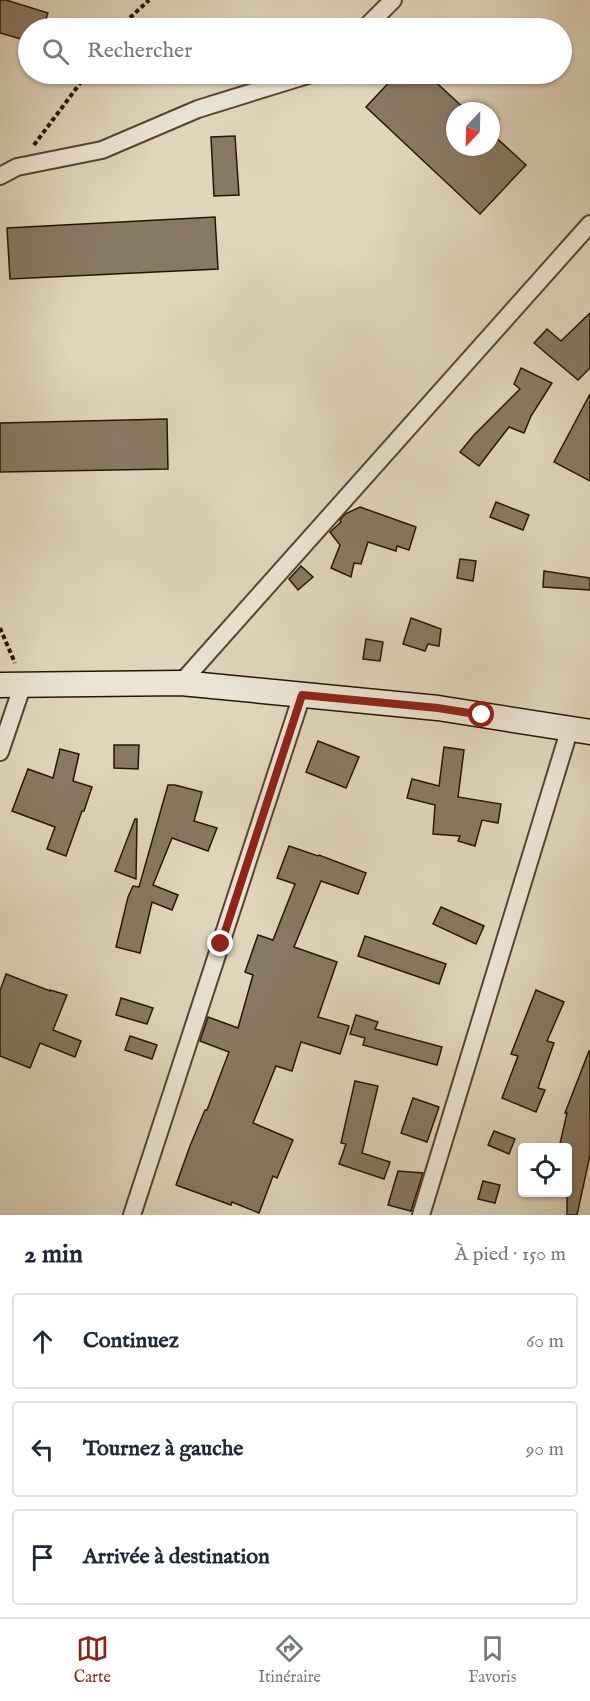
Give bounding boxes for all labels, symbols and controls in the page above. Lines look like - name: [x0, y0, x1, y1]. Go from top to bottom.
- search box: [18, 18, 572, 84]
- icon: search: [39, 35, 72, 68]
- text: Rechercher: [87, 37, 192, 65]
- north arrow: [446, 102, 500, 156]
- route start: [468, 701, 494, 727]
- route end: [207, 930, 233, 956]
- map controls: [518, 1143, 572, 1197]
- button: locate: [518, 1143, 572, 1197]
- text: 2 min: [24, 1238, 83, 1271]
- text: À pied · 150 m: [455, 1242, 566, 1267]
- icon: ahead: [26, 1325, 59, 1358]
- text: Continuez: [83, 1327, 179, 1355]
- text: 60 m: [526, 1329, 564, 1354]
- icon: left: [26, 1433, 59, 1466]
- text: Tournez à gauche: [83, 1435, 243, 1463]
- text: 90 m: [526, 1437, 564, 1462]
- icon: arrive: [26, 1541, 59, 1574]
- text: Arrivée à destination: [83, 1543, 270, 1571]
- tab: Carte: [74, 1632, 111, 1688]
- tab: Itinéraire: [258, 1632, 321, 1688]
- tab: Favoris: [468, 1632, 516, 1688]

